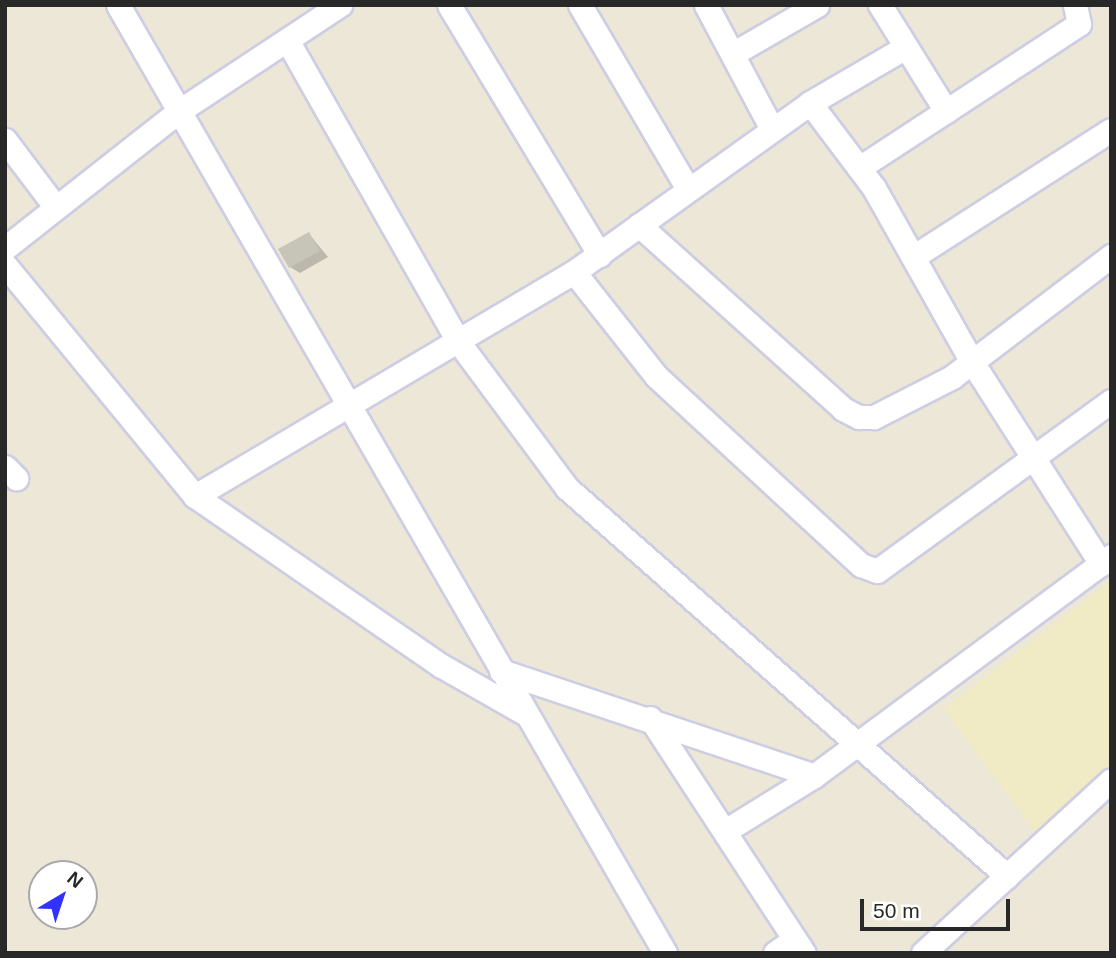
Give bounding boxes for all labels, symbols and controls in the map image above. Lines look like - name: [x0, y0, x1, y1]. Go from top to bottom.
- north arrow: [28, 860, 98, 930]
- text: N: [63, 867, 87, 892]
- scale bar: [864, 884, 1014, 928]
- text: 50 m: [873, 899, 920, 922]

